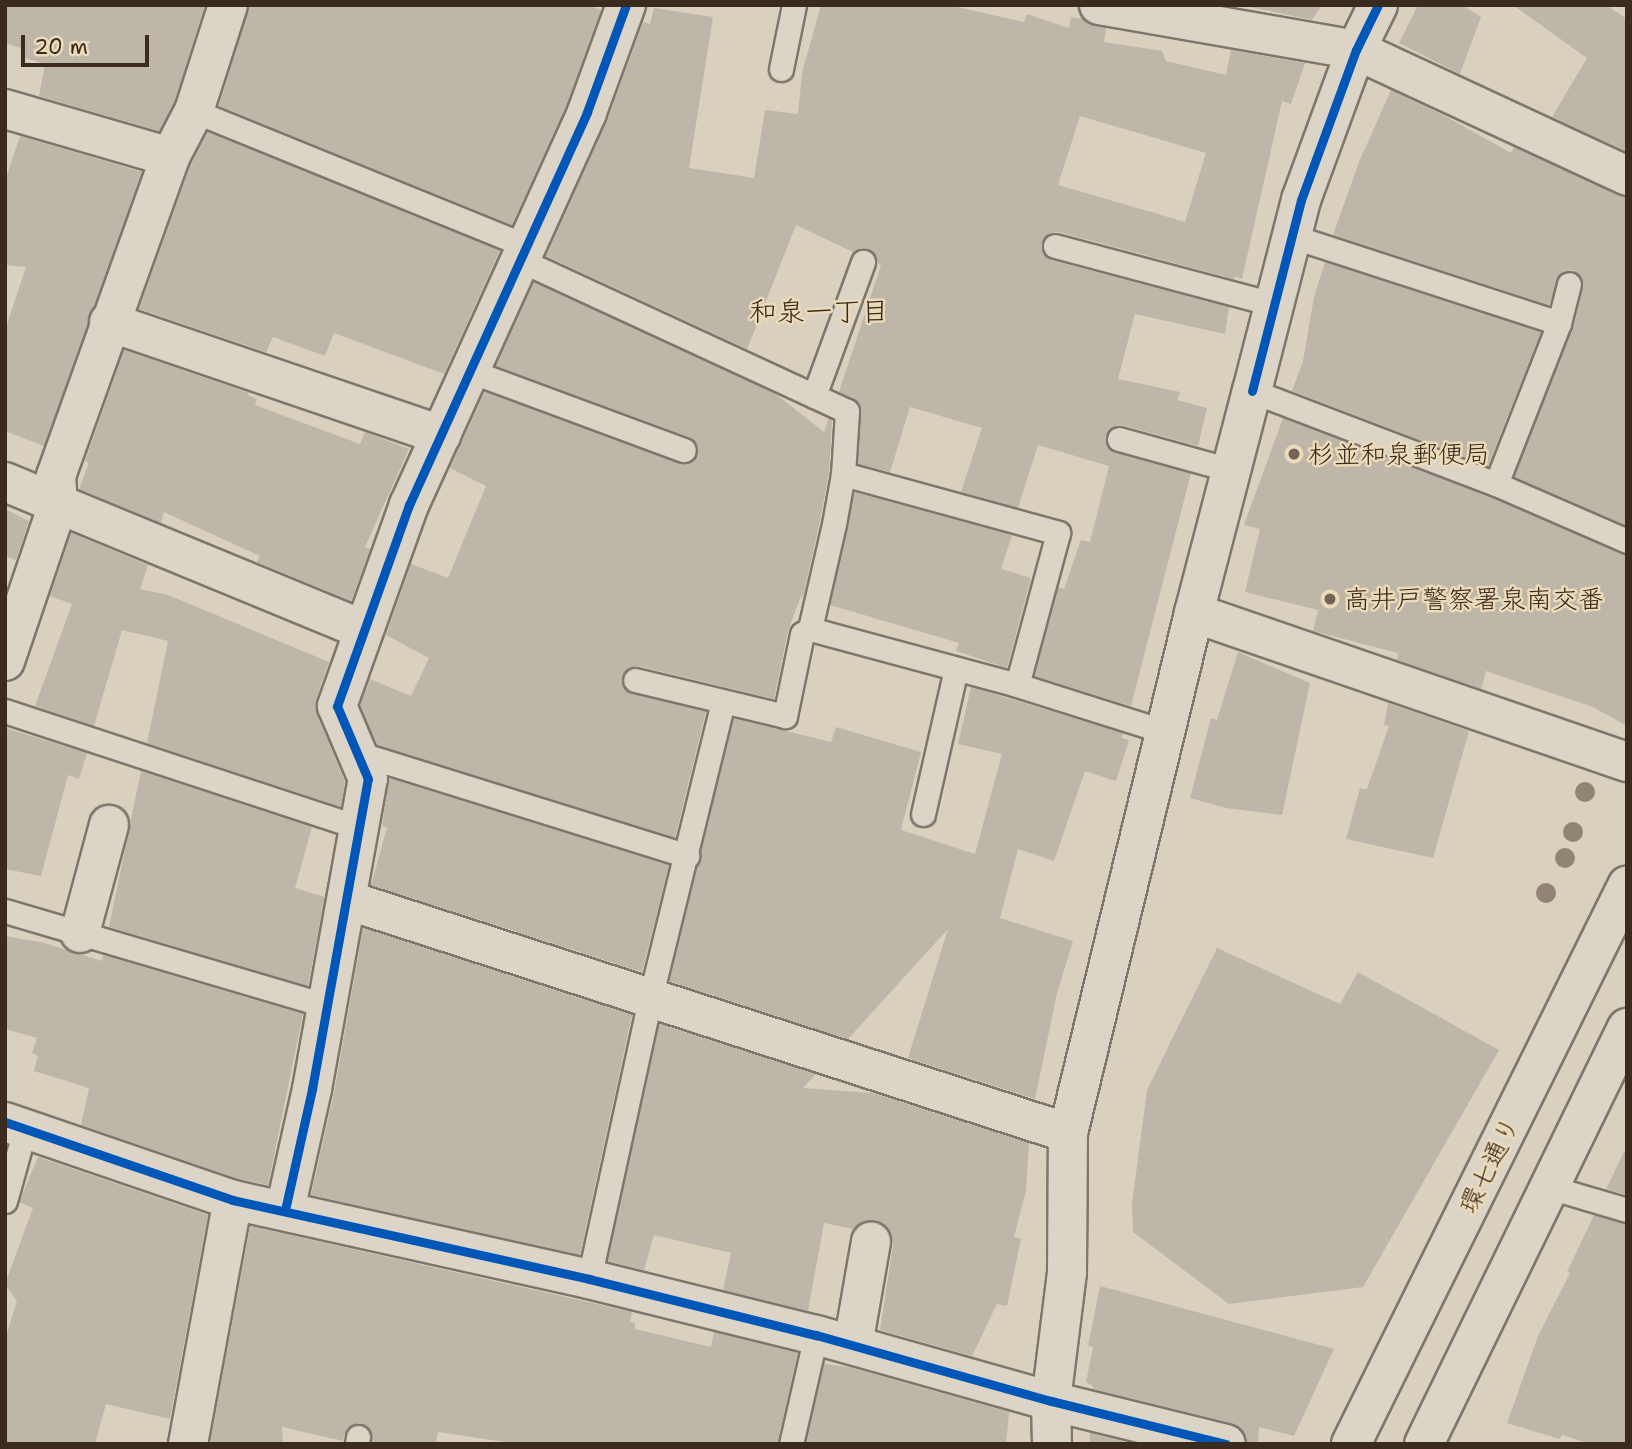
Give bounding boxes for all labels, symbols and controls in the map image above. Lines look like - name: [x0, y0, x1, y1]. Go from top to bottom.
- scale bar: [24, 21, 152, 65]
- text: 20 m: [34, 33, 88, 61]
- district label: 和泉一丁目: [749, 294, 889, 328]
- place label: 杉並和泉郵便局: [1308, 438, 1490, 470]
- marker: 杉並和泉郵便局: [1286, 446, 1302, 462]
- place label: 高井戸警察署泉南交番: [1344, 583, 1604, 615]
- marker: 高井戸警察署泉南交番: [1322, 591, 1338, 607]
- street label: 環七通り: [1452, 1111, 1526, 1219]

